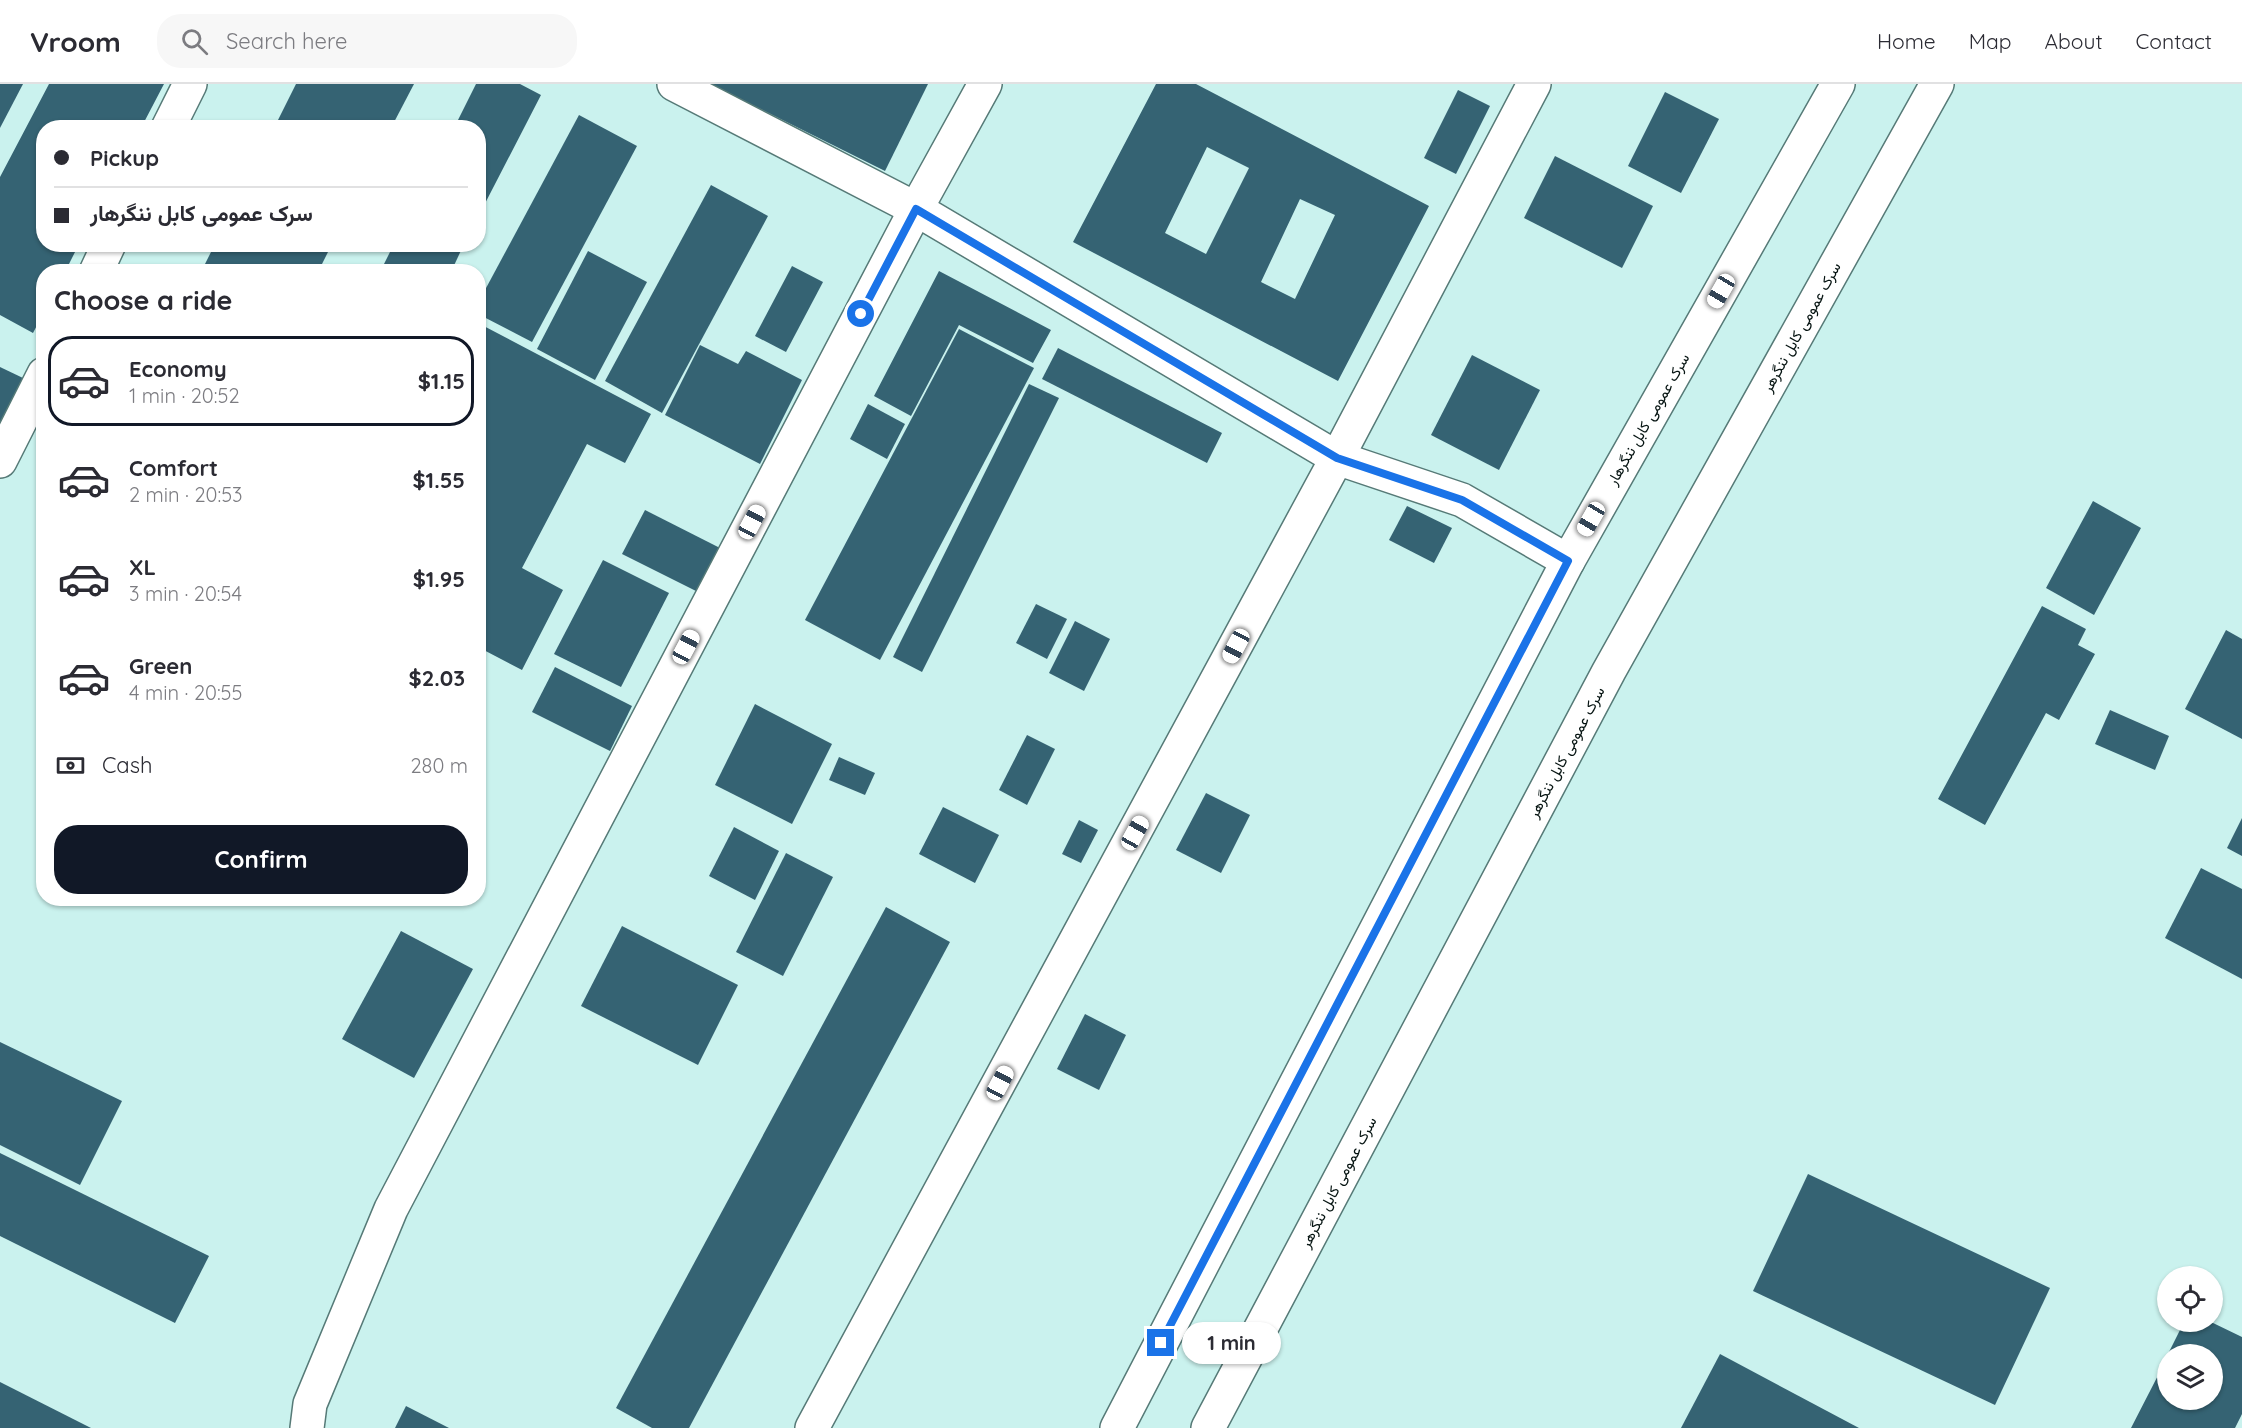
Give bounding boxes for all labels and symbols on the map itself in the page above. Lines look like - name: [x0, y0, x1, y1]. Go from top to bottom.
- street label: سرک عمومی کابل ننگرهر: [1757, 259, 1846, 397]
- car: [1704, 271, 1738, 311]
- route start: [847, 300, 874, 327]
- street label: سرک عمومی کابل ننگرهار: [1602, 350, 1694, 490]
- car: [1574, 499, 1608, 539]
- car: [736, 502, 768, 542]
- car: [1220, 626, 1252, 666]
- car: [670, 627, 702, 667]
- street label: سرک عمومی کابل ننگرهر: [1523, 683, 1610, 822]
- car: [1118, 813, 1152, 853]
- car: [984, 1063, 1016, 1103]
- street label: سرک عمومی کابل ننگرهر: [1295, 1113, 1382, 1252]
- callout: 1 min: [1182, 1322, 1281, 1364]
- route end: [1147, 1329, 1174, 1356]

